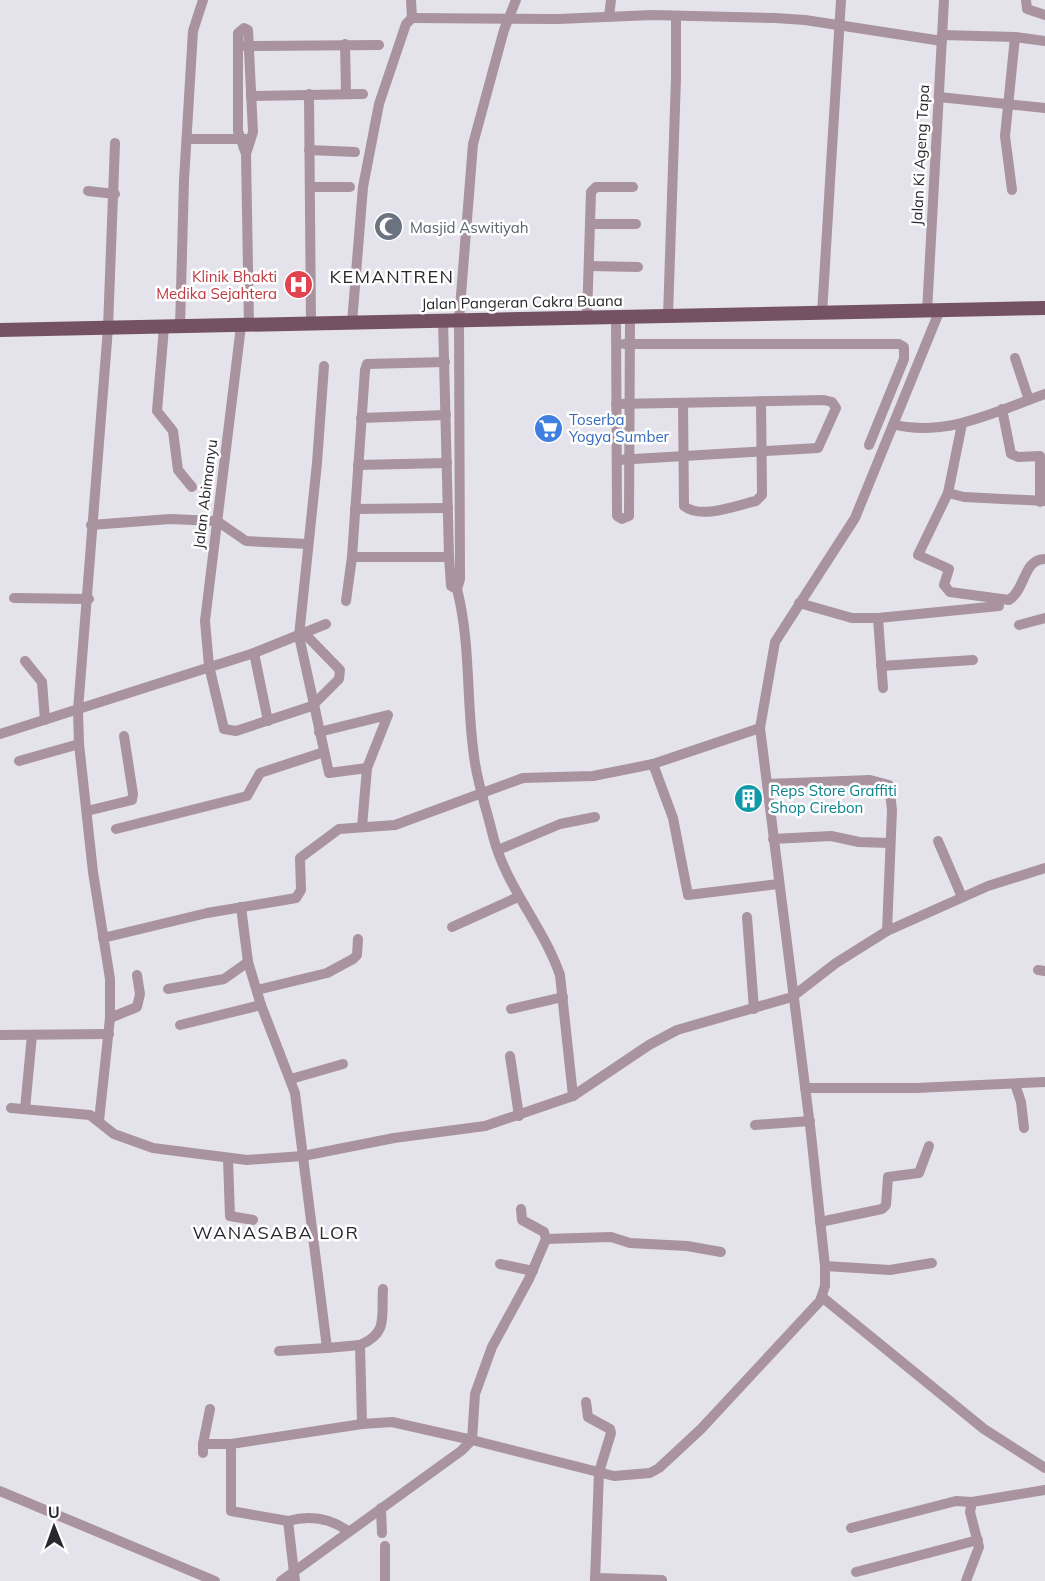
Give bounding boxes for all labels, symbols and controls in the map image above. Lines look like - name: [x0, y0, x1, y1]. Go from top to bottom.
- street label: Jalan Ki Ageng Tapa: [907, 84, 933, 226]
- mosque icon: Masjid Aswitiyah: [373, 211, 405, 243]
- place label: Masjid Aswitiyah: [410, 218, 529, 237]
- district label: KEMANTREN: [330, 265, 454, 288]
- place label: Klinik Bhakti Medika Sejahtera: [156, 267, 277, 303]
- hospital icon: Klinik Bhakti Medika Sejahtera: [282, 269, 314, 301]
- street label: Jalan Pangeran Cakra Buana: [421, 291, 623, 313]
- place label: Toserba Yogya Sumber: [568, 410, 670, 446]
- supermarket icon: Toserba Yogya Sumber: [532, 412, 564, 444]
- street label: Jalan Abimanyu: [189, 438, 221, 550]
- place label: Reps Store Graffiti Shop Cirebon: [770, 781, 897, 817]
- building icon: Reps Store Graffiti Shop Cirebon: [733, 783, 765, 815]
- district label: WANASABA LOR: [193, 1221, 359, 1244]
- north arrow: [24, 1497, 84, 1557]
- text: U: [48, 1502, 60, 1522]

